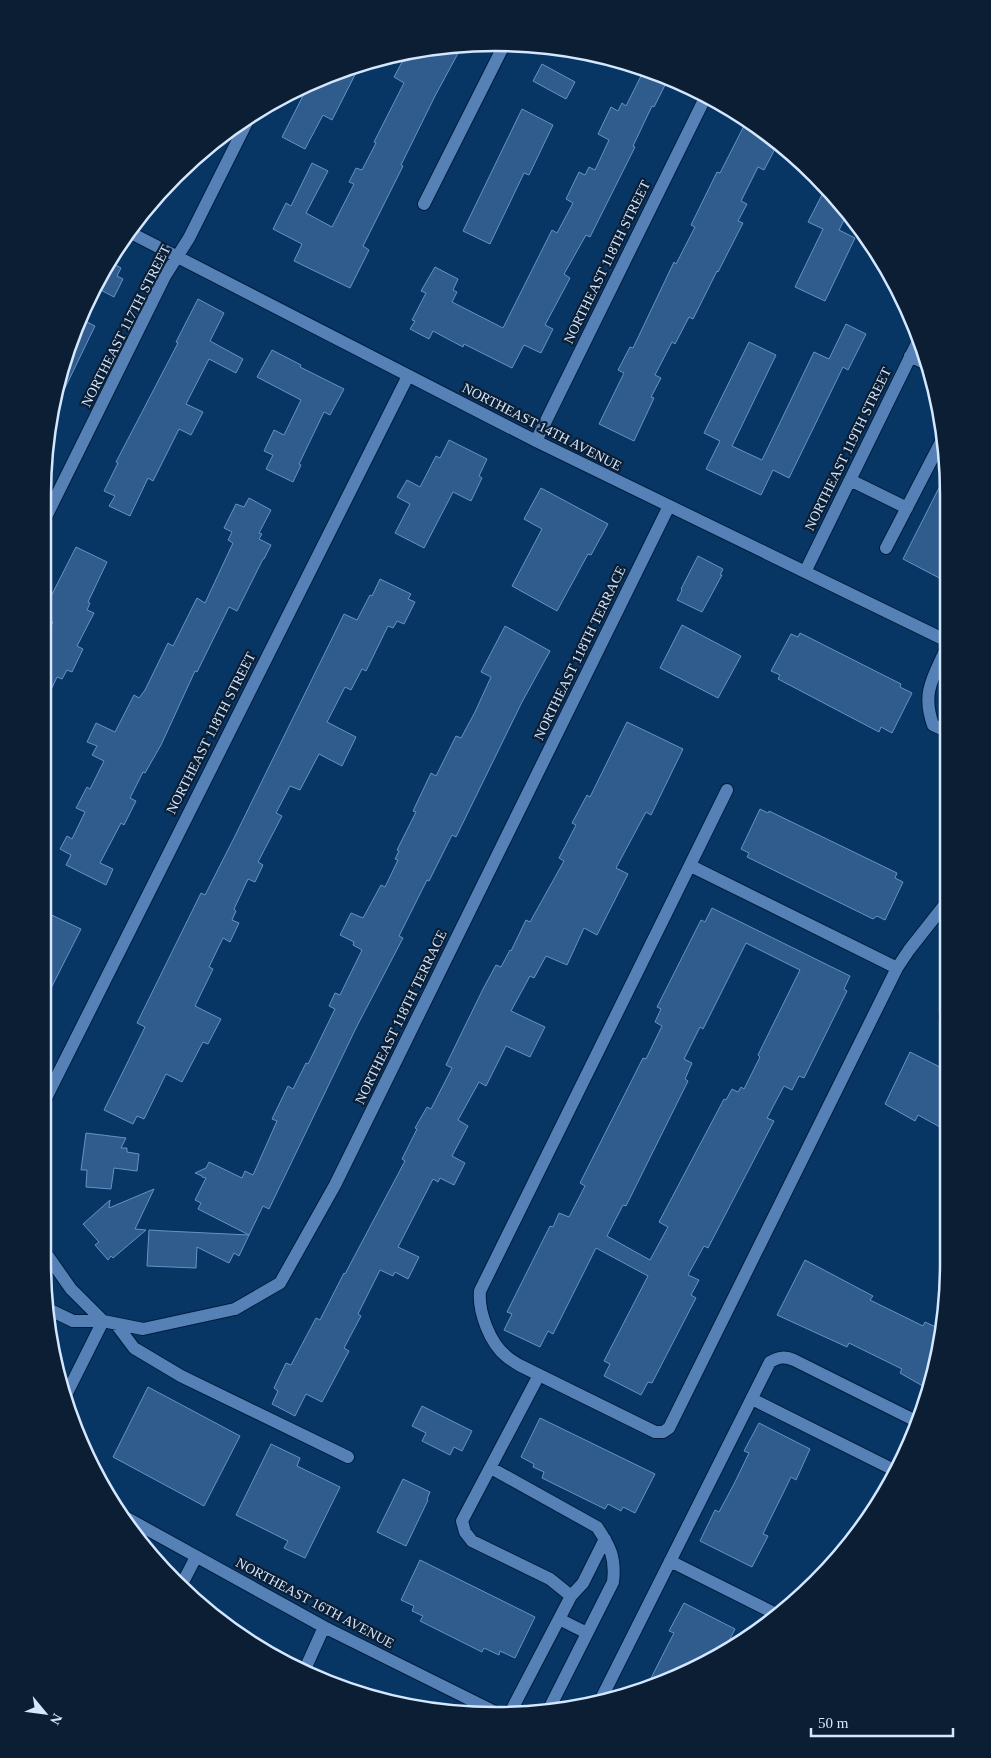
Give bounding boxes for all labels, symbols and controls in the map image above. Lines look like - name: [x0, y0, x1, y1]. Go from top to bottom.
- street label: NORTHEAST 118TH STREET: [561, 178, 653, 346]
- street label: NORTHEAST 117TH STREET: [79, 242, 174, 409]
- street label: NORTHEAST 119TH STREET: [802, 365, 894, 533]
- street label: NORTHEAST 14TH AVENUE: [460, 380, 624, 474]
- street label: NORTHEAST 118TH TERRACE: [531, 564, 629, 742]
- street label: NORTHEAST 118TH STREET: [164, 649, 259, 816]
- street label: NORTHEAST 118TH TERRACE: [352, 928, 450, 1106]
- street label: NORTHEAST 16TH AVENUE: [233, 1555, 397, 1651]
- north arrow: [20, 1688, 70, 1738]
- scale bar: [811, 1706, 954, 1738]
- text: N: [47, 1711, 65, 1727]
- text: 50 m: [818, 1715, 849, 1731]

